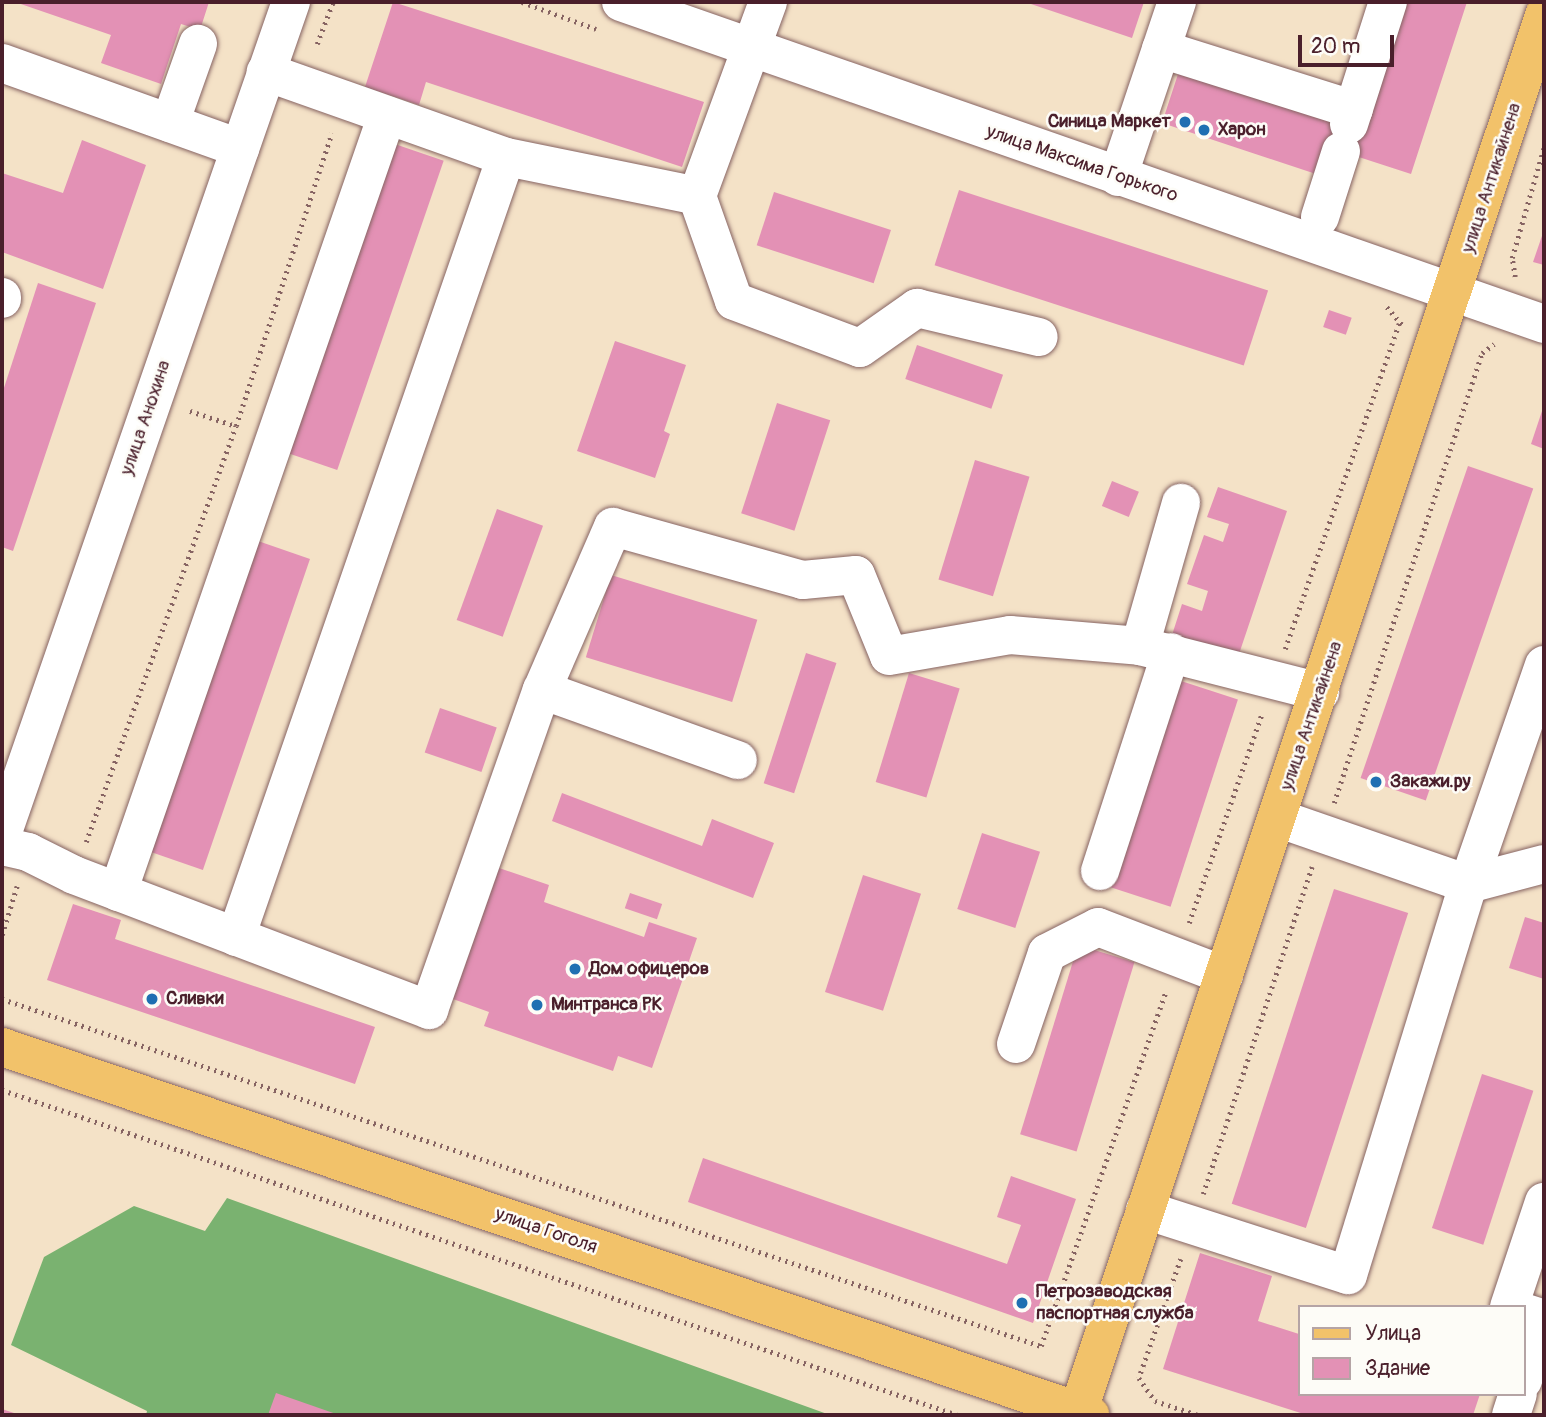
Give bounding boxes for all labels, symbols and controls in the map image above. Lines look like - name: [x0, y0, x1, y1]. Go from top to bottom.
- scale bar: [1301, 21, 1397, 65]
- text: 20 m: [1311, 33, 1360, 60]
- street label: улица Антикайнена: [1457, 100, 1527, 256]
- place label: Синица Маркет: [1048, 111, 1171, 133]
- marker: Синица Маркет: [1177, 114, 1193, 130]
- place label: Харон: [1218, 119, 1266, 141]
- street label: улица Максима Горького: [983, 120, 1181, 208]
- marker: Харон: [1196, 122, 1212, 138]
- street label: улица Анохина: [116, 358, 176, 478]
- street label: улица Антикайнена: [1276, 638, 1348, 794]
- place label: Закажи.ру: [1390, 771, 1471, 793]
- marker: Закажи.ру: [1368, 774, 1384, 790]
- place label: Дом офицеров: [589, 958, 709, 980]
- marker: Дом офицеров: [567, 961, 583, 977]
- place label: Сливки: [166, 988, 224, 1010]
- marker: Сливки: [144, 991, 160, 1007]
- place label: Минтранса РК: [551, 994, 662, 1016]
- marker: Минтранса РК: [529, 997, 545, 1013]
- street label: улица Гоголя: [492, 1203, 600, 1259]
- place label: Петрозаводская паспортная служба: [1036, 1281, 1194, 1325]
- marker: Петрозаводская паспортная служба: [1014, 1295, 1030, 1311]
- legend: [1298, 1305, 1525, 1396]
- text: Улица: [1365, 1320, 1421, 1347]
- text: Здание: [1365, 1355, 1430, 1382]

